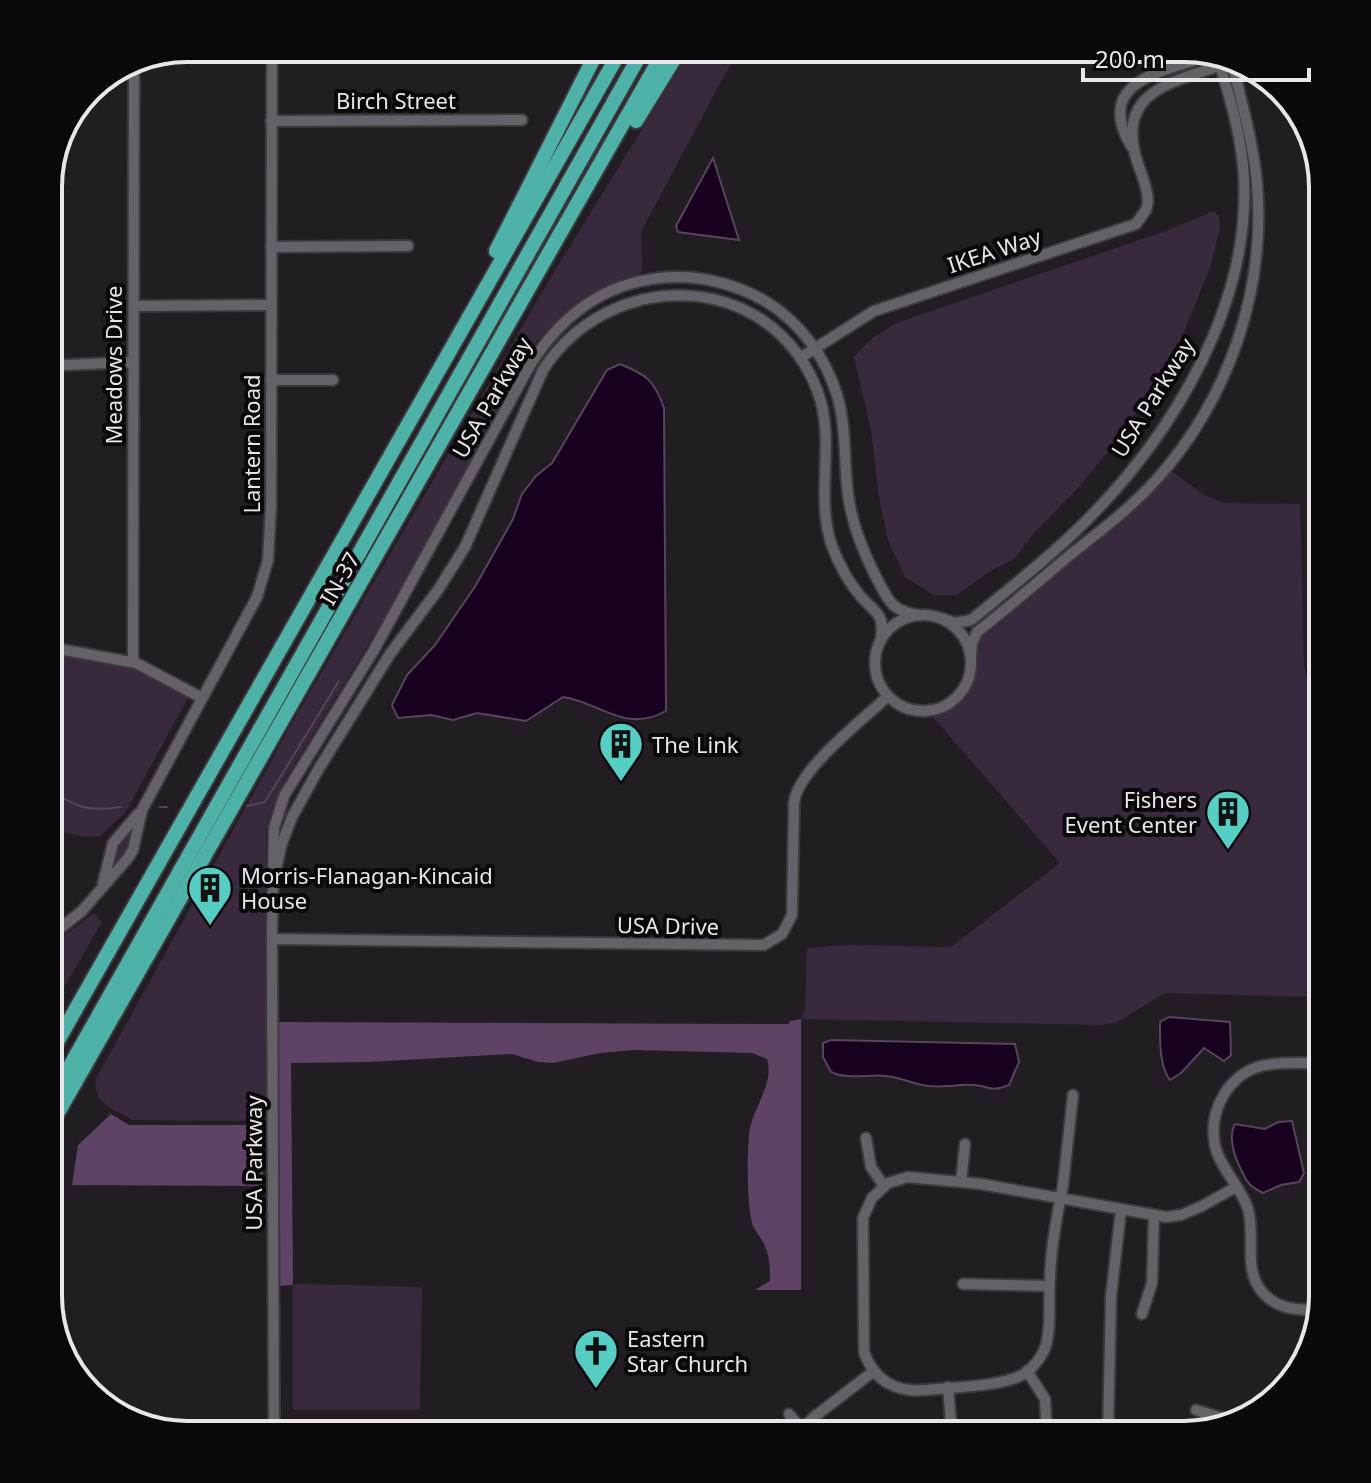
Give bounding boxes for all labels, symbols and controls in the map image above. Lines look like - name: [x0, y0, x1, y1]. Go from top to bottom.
- scale bar: [1083, 32, 1309, 82]
- text: 200 m: [1095, 42, 1165, 75]
- street label: Birch Street: [336, 85, 456, 115]
- street label: IKEA Way: [943, 221, 1045, 279]
- street label: Meadows Drive: [98, 285, 128, 445]
- street label: USA Parkway: [444, 330, 538, 463]
- street label: USA Parkway: [1103, 331, 1201, 462]
- street label: Lantern Road: [236, 374, 266, 514]
- street label: IN-37: [312, 546, 366, 610]
- building icon: The Link: [597, 720, 645, 783]
- place label: The Link: [652, 729, 739, 759]
- place label: Fishers Event Center: [1065, 784, 1197, 839]
- building icon: Fishers Event Center: [1204, 788, 1252, 851]
- place label: Morris-Flanagan-Kincaid House: [241, 860, 493, 915]
- building icon: Morris-Flanagan-Kincaid House: [186, 864, 234, 927]
- street label: USA Drive: [617, 909, 719, 941]
- street label: USA Parkway: [238, 1095, 268, 1231]
- place label: Eastern Star Church: [627, 1323, 748, 1378]
- church icon: Eastern Star Church: [572, 1327, 620, 1390]

